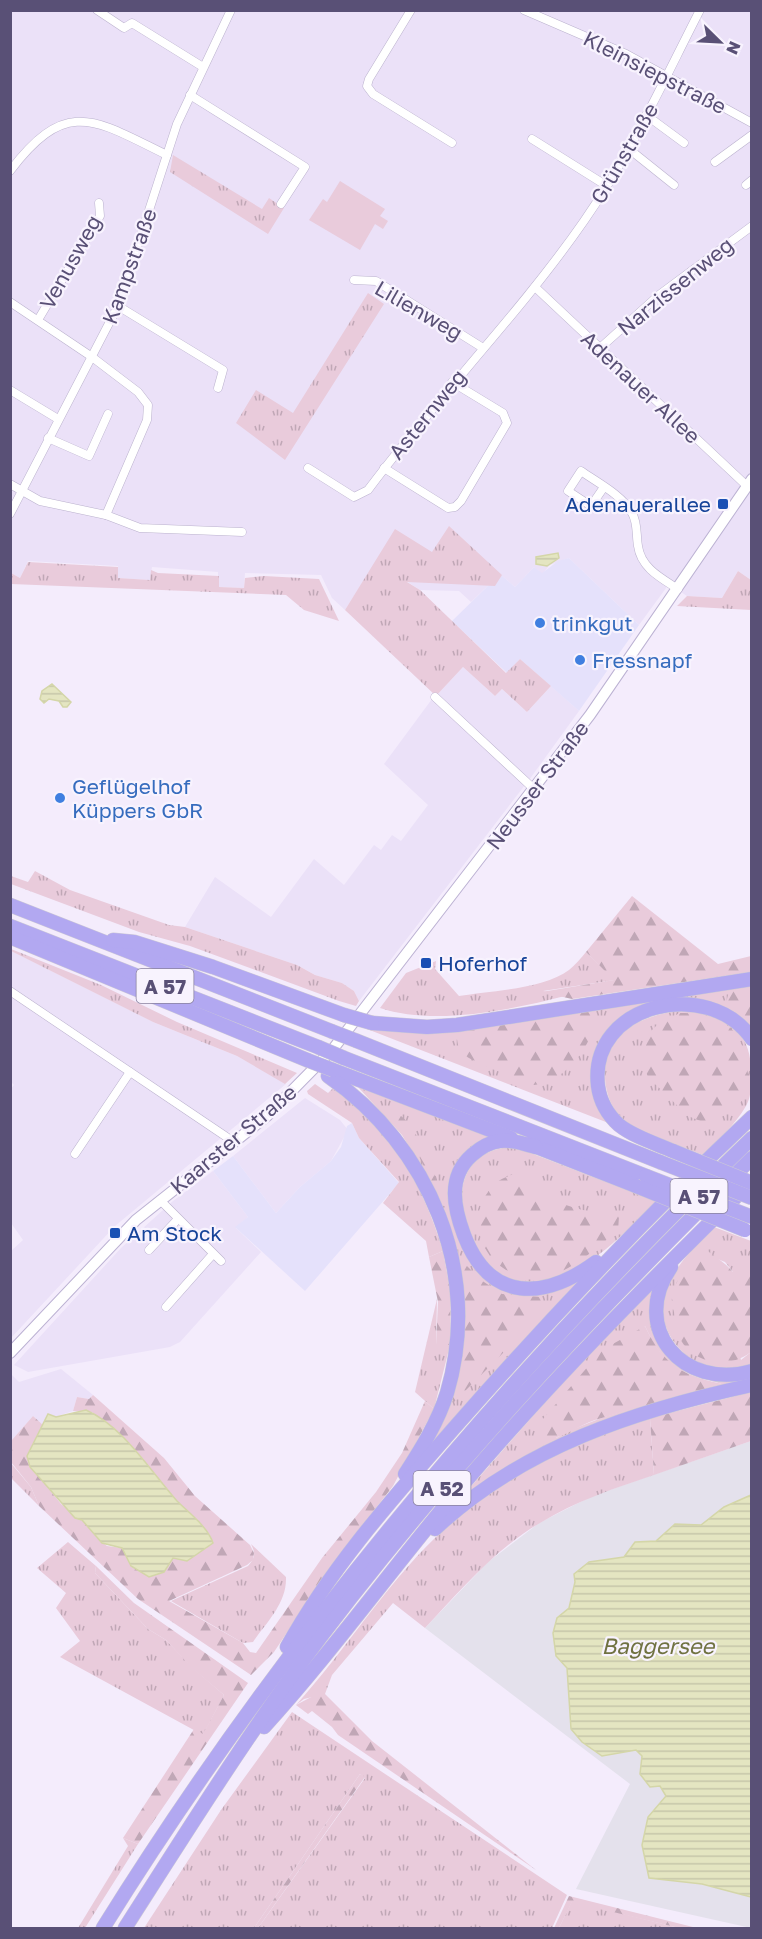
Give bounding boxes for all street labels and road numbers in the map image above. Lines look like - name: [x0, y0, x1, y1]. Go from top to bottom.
- street label: Kleinsiepstraße: [579, 25, 731, 119]
- street label: Grünstraße: [585, 98, 663, 208]
- street label: Kampstraße: [96, 205, 162, 327]
- street label: Venusweg: [34, 210, 106, 314]
- street label: Narzissenweg: [612, 231, 738, 341]
- street label: Lilienweg: [371, 275, 467, 345]
- street label: Adenauer Allee: [576, 325, 706, 449]
- street label: Asternweg: [383, 364, 471, 464]
- street label: Neusser Straße: [480, 716, 594, 854]
- road number: A 57: [136, 969, 194, 1003]
- street label: Kaarster Straße: [165, 1079, 301, 1199]
- road number: A 57: [670, 1179, 728, 1213]
- road number: A 52: [414, 1471, 470, 1505]

